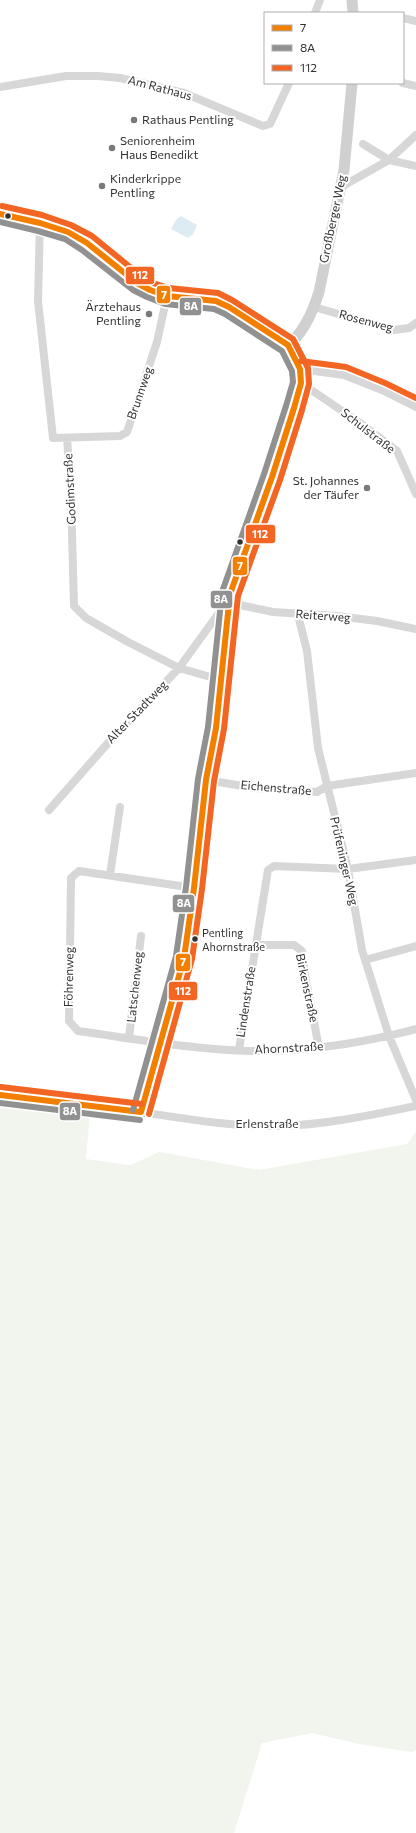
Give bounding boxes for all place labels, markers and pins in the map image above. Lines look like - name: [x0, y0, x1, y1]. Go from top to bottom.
- place label: Rathaus Pentling: [142, 112, 234, 126]
- marker: Rathaus Pentling: [129, 115, 139, 125]
- place label: Seniorenheim Haus Benedikt: [120, 133, 199, 161]
- marker: Seniorenheim Haus Benedikt: [107, 143, 117, 153]
- place label: Kinderkrippe Pentling: [110, 171, 181, 199]
- marker: Kinderkrippe Pentling: [97, 181, 107, 191]
- unlabelled marker: [3, 211, 13, 221]
- place label: Ärztehaus Pentling: [85, 299, 141, 327]
- marker: Ärztehaus Pentling: [144, 309, 154, 319]
- place label: St. Johannes der Täufer: [293, 473, 359, 501]
- marker: St. Johannes der Täufer: [362, 483, 372, 493]
- unlabelled marker: [235, 537, 245, 547]
- place label: Pentling Ahornstraße: [202, 926, 265, 953]
- marker: Pentling Ahornstraße: [190, 934, 200, 944]

